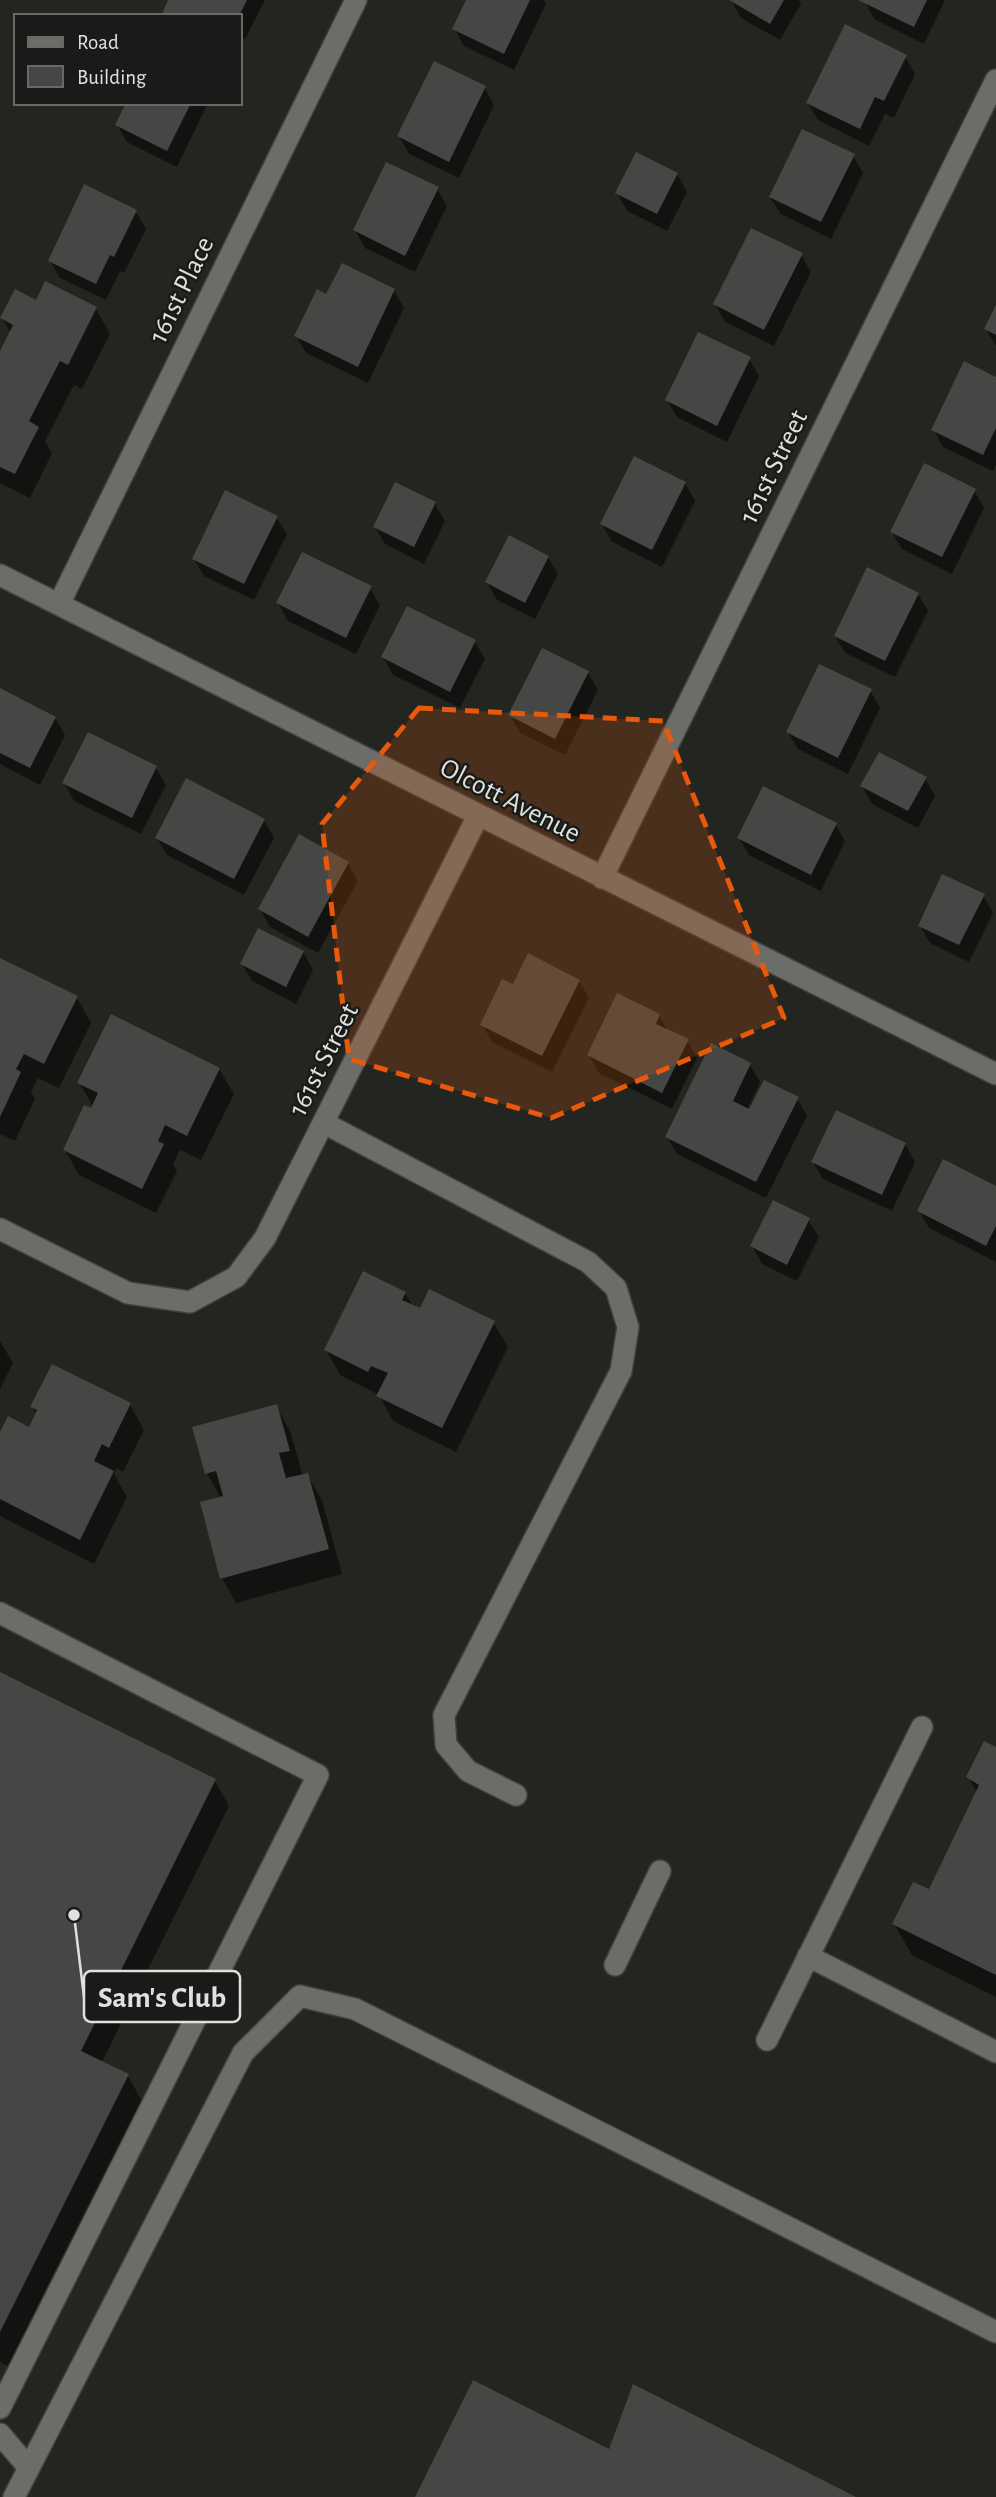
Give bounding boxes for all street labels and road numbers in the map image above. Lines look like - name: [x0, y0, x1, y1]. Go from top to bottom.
- street label: 161st Place: [144, 232, 220, 348]
- street label: 161st Street: [735, 406, 813, 528]
- street label: Olcott Avenue: [435, 754, 585, 848]
- street label: 161st Street: [284, 999, 364, 1121]

